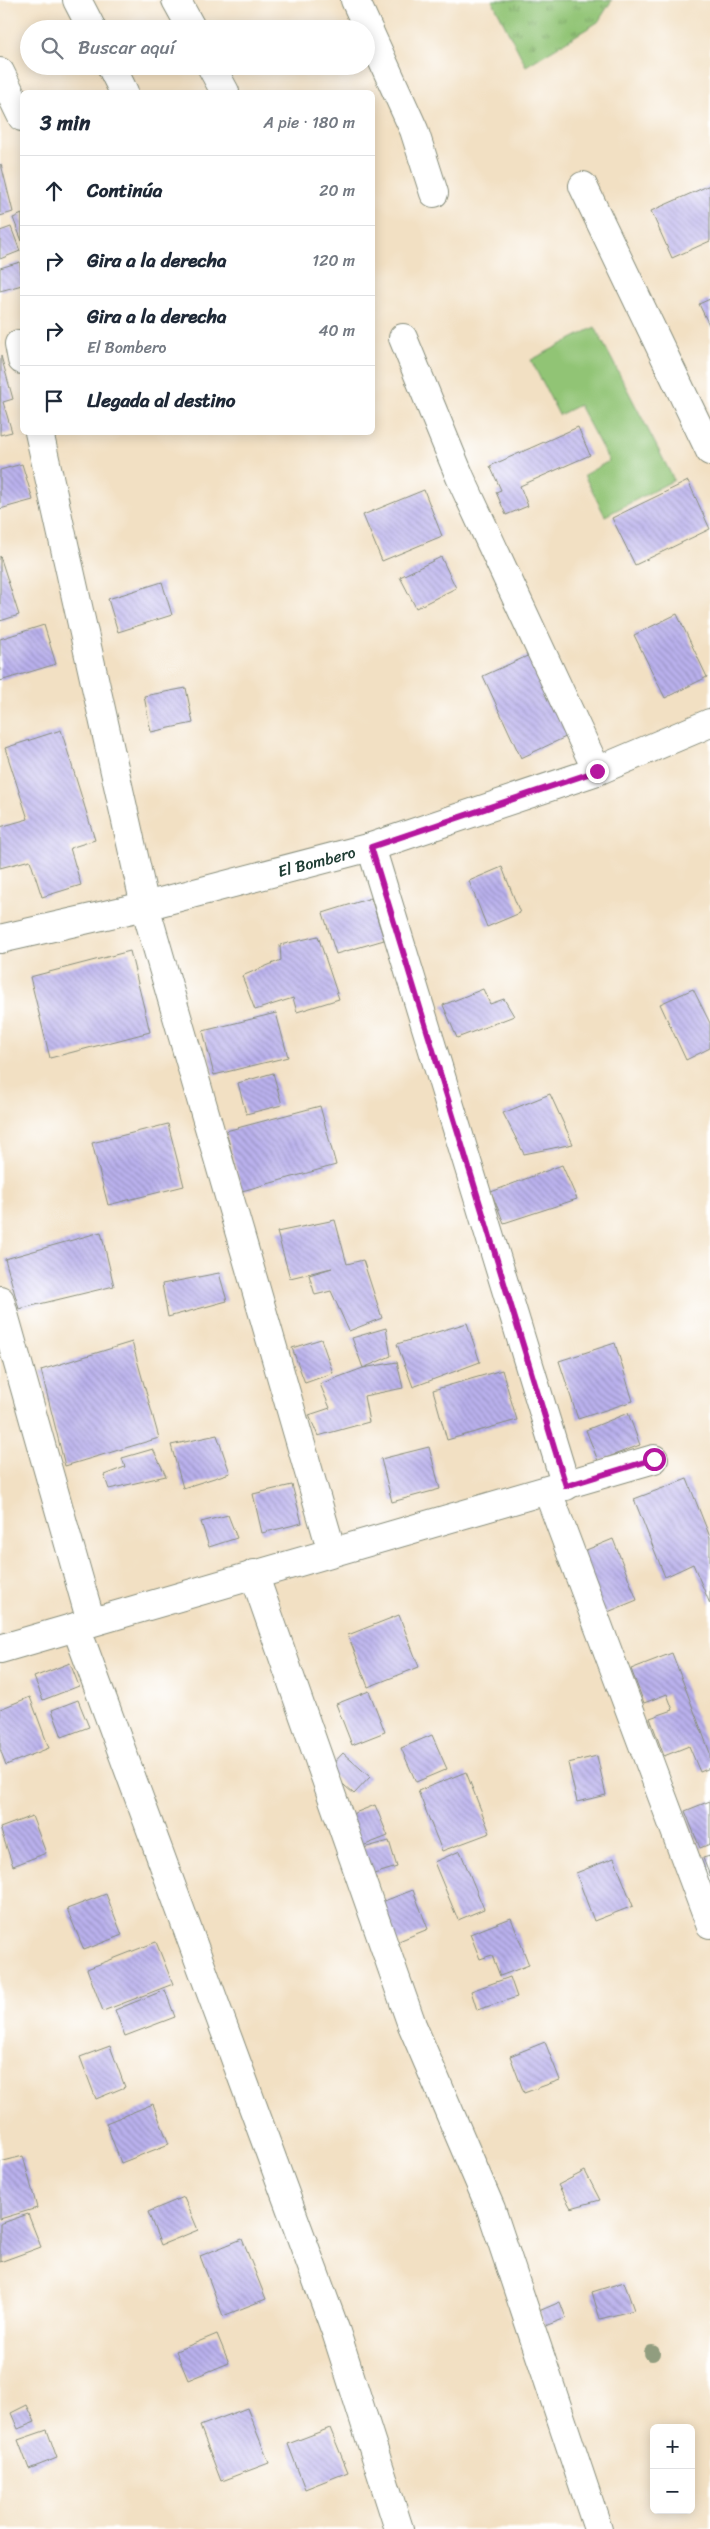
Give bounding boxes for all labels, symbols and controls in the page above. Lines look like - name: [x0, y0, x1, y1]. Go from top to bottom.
- search box: [20, 20, 375, 75]
- text: Buscar aquí: [78, 31, 175, 64]
- icon: search: [38, 34, 66, 62]
- text: 3 min: [40, 104, 90, 142]
- text: A pie · 180 m: [264, 108, 355, 137]
- text: Continúa: [87, 174, 162, 207]
- text: 20 m: [319, 176, 355, 205]
- icon: ahead: [40, 177, 68, 205]
- text: Gira a la derecha: [87, 244, 226, 277]
- text: 120 m: [312, 246, 355, 275]
- icon: right: [40, 247, 68, 275]
- text: Gira a la derecha: [87, 300, 226, 333]
- text: 40 m: [318, 316, 355, 345]
- icon: right: [40, 317, 68, 345]
- text: El Bombero: [87, 333, 166, 362]
- text: Llegada al destino: [87, 384, 236, 417]
- icon: arrive: [40, 387, 68, 415]
- route end: [586, 760, 609, 783]
- street label: El Bombero: [274, 837, 359, 885]
- route start: [643, 1448, 666, 1471]
- map controls: [650, 2424, 695, 2514]
- button: +: [650, 2424, 695, 2469]
- button: −: [650, 2469, 695, 2514]

